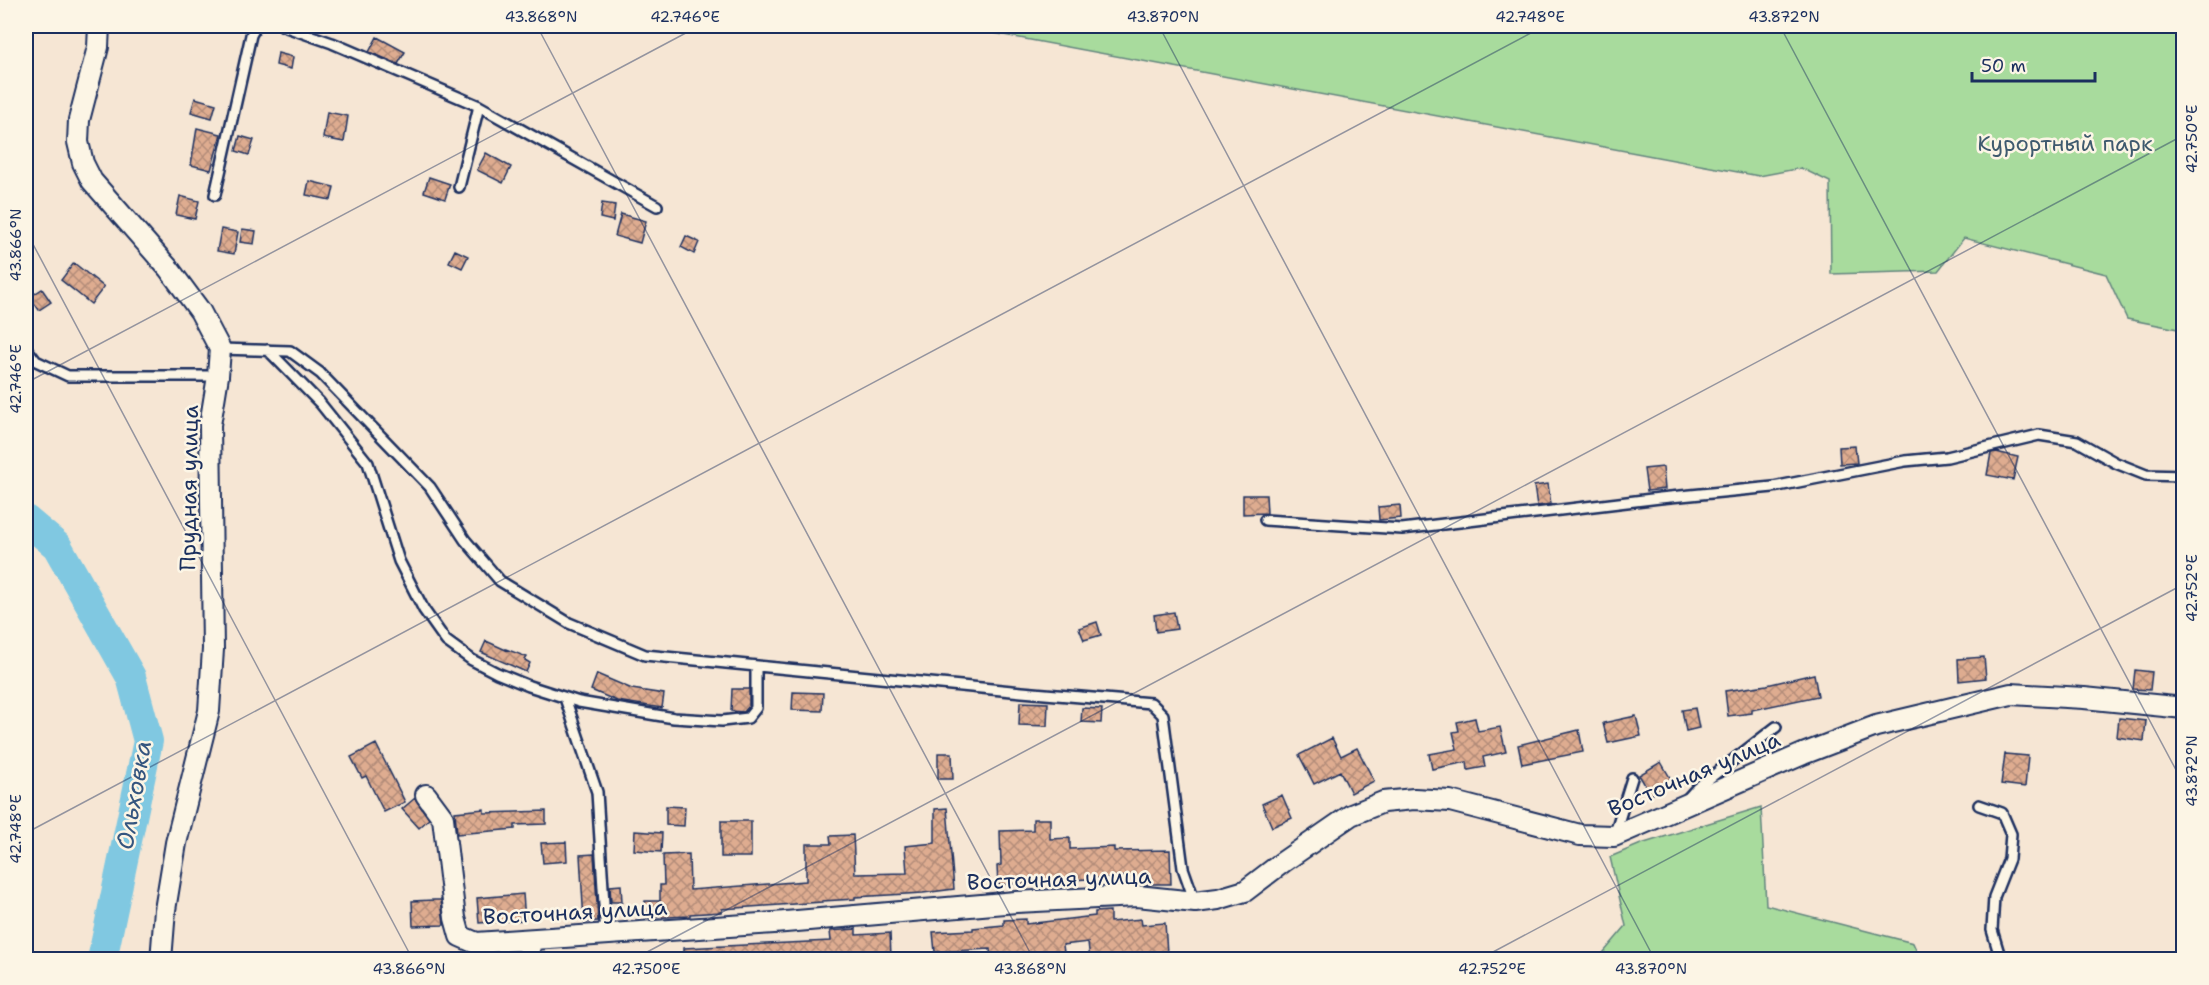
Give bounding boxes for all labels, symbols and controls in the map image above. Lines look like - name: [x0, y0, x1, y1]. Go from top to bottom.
- text: 43.868°N: [505, 7, 577, 27]
- text: 42.746°E: [650, 7, 720, 27]
- text: 43.870°N: [1127, 7, 1199, 27]
- text: 42.748°E: [1495, 7, 1565, 27]
- text: 43.872°N: [1748, 7, 1820, 27]
- scale bar: [1972, 45, 2095, 83]
- text: 50 m: [1981, 54, 2026, 78]
- text: 42.750°E: [2182, 105, 2202, 173]
- park label: Курортный парк: [1977, 129, 2153, 158]
- text: 43.866°N: [6, 209, 26, 281]
- text: 42.746°E: [6, 344, 26, 414]
- street label: Прудная улица: [173, 404, 205, 571]
- text: 42.752°E: [2182, 554, 2202, 622]
- street label: Восточная улица: [1603, 724, 1785, 823]
- text: 43.872°N: [2182, 735, 2202, 807]
- water label: Ольховка: [109, 738, 159, 852]
- text: 42.748°E: [6, 794, 26, 864]
- street label: Восточная улица: [966, 861, 1152, 897]
- street label: Восточная улица: [482, 893, 668, 931]
- text: 43.866°N: [373, 959, 445, 979]
- text: 42.750°E: [612, 959, 680, 979]
- text: 43.868°N: [994, 959, 1066, 979]
- text: 42.752°E: [1458, 959, 1526, 979]
- text: 43.870°N: [1615, 959, 1687, 979]

